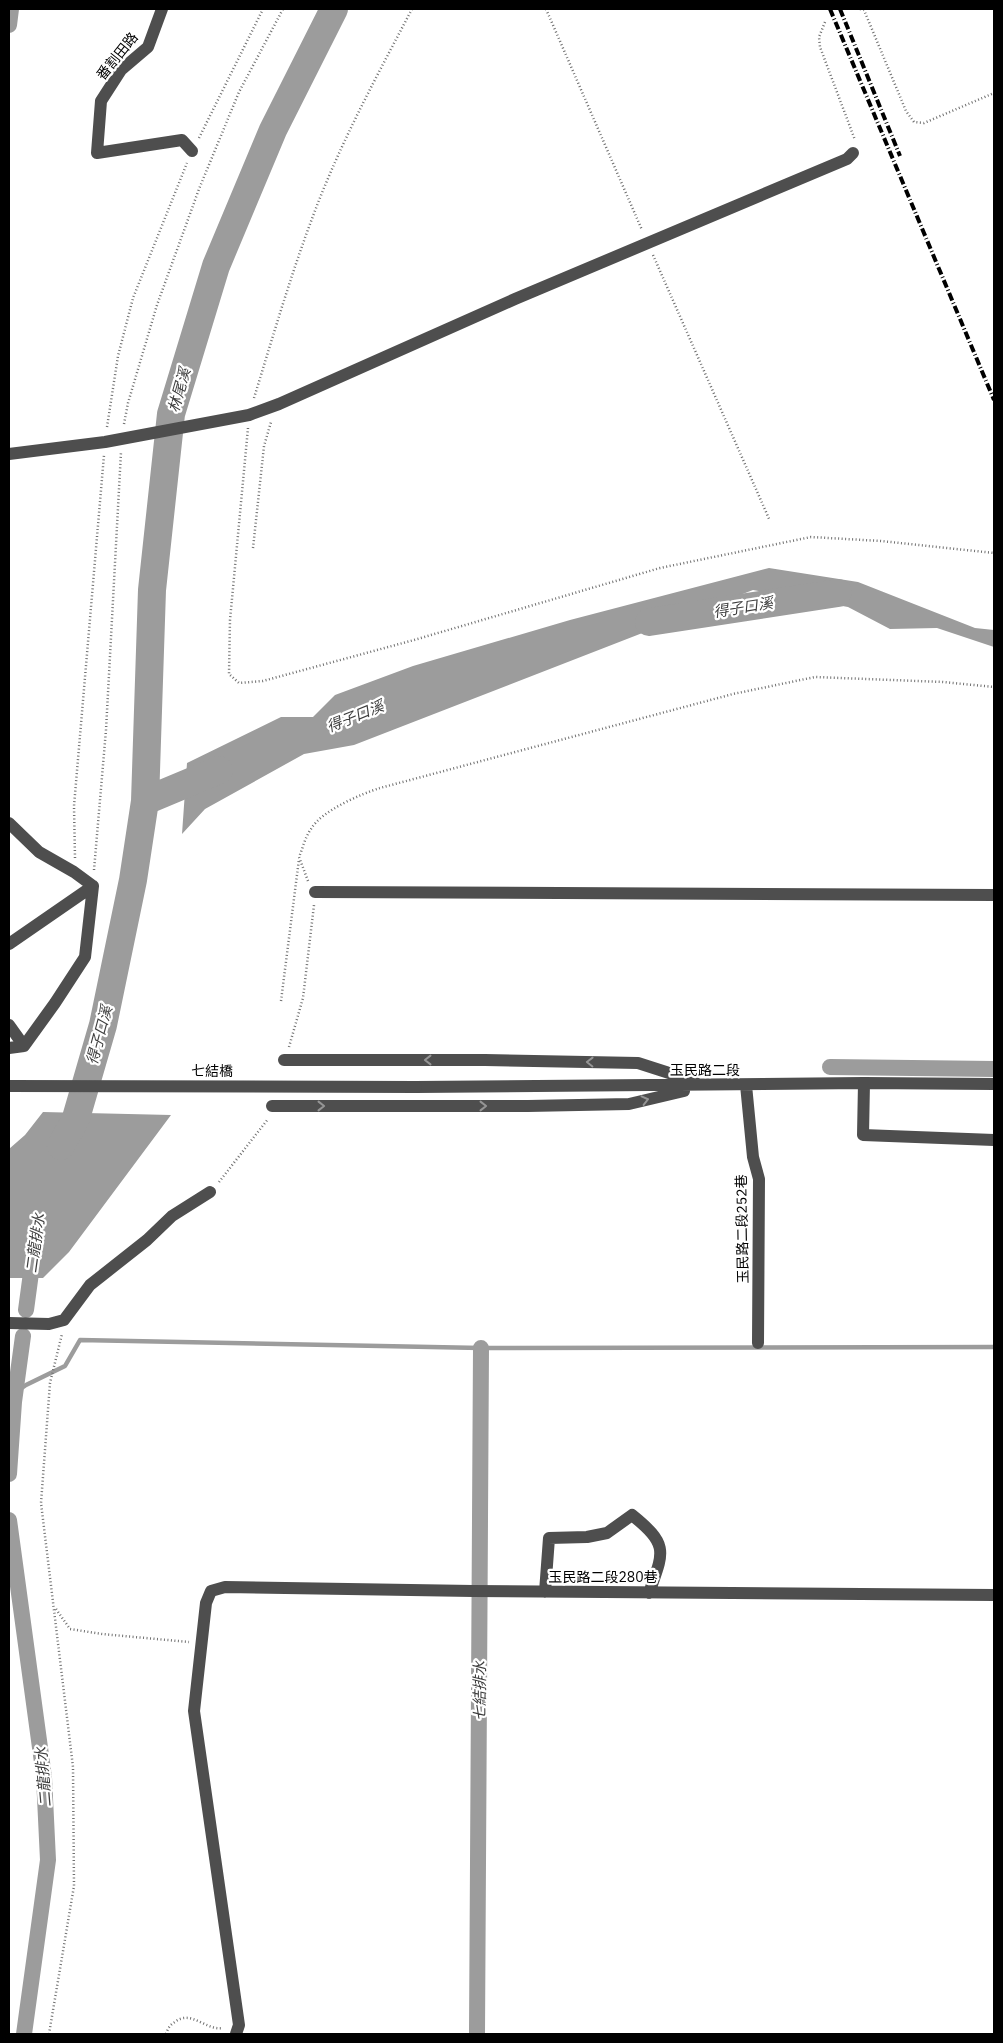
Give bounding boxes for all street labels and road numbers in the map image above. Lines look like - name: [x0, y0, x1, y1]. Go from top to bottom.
- street label: 番割田路: [92, 29, 142, 83]
- street label: 玉民路二段: [670, 1061, 740, 1079]
- street label: 七結橋: [191, 1062, 233, 1080]
- street label: 玉民路二段252巷: [732, 1174, 752, 1284]
- street label: 玉民路二段280巷: [548, 1568, 658, 1586]

